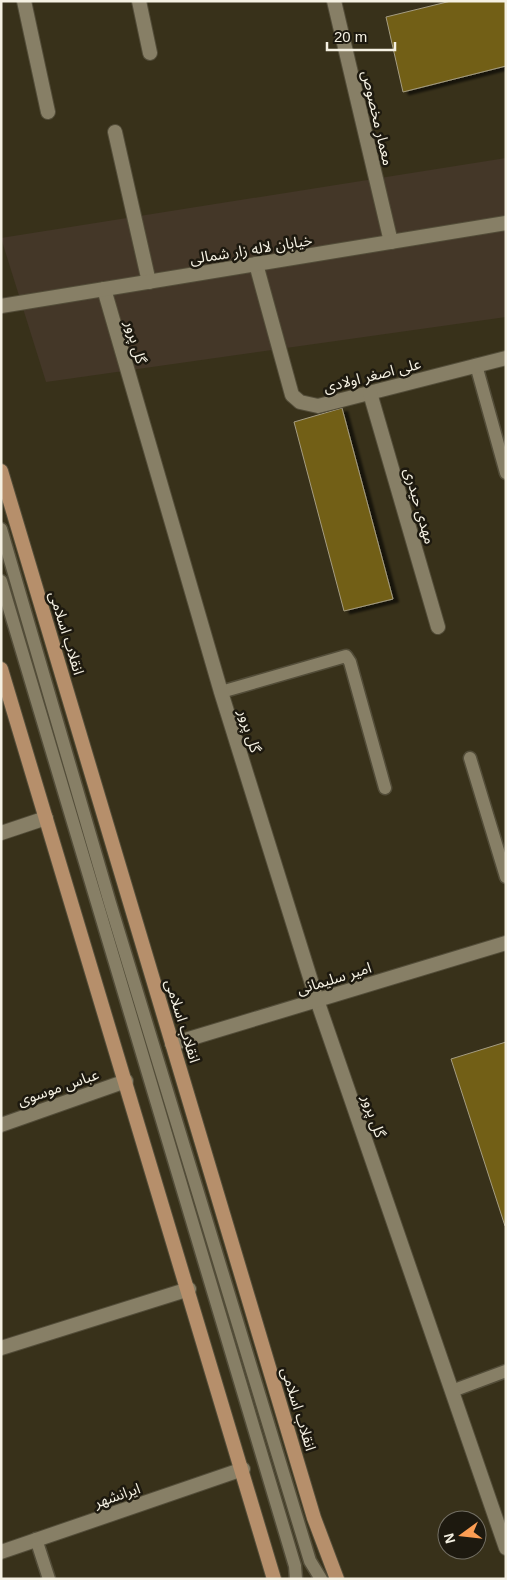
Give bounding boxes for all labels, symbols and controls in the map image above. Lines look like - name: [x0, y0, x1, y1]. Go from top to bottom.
- scale bar: [327, 20, 394, 52]
- text: 20 m: [334, 28, 367, 45]
- street label: معمار مخصوص: [358, 69, 397, 167]
- street label: خیابان لاله زار شمالی: [189, 231, 314, 268]
- street label: گل پرور: [119, 318, 150, 367]
- street label: علی اصغر اولادی: [321, 355, 423, 396]
- street label: مهدی حیدری: [400, 466, 439, 546]
- street label: انقلاب اسلامی: [45, 589, 88, 677]
- street label: گل پرور: [233, 707, 265, 756]
- street label: امیر سلیمانی: [295, 959, 374, 998]
- street label: انقلاب اسلامی: [161, 977, 204, 1065]
- street label: عباس موسوی: [15, 1065, 101, 1110]
- street label: گل پرور: [356, 1092, 389, 1141]
- street label: انقلاب اسلامی: [277, 1365, 320, 1453]
- street label: ایرانشهر: [91, 1479, 143, 1512]
- north arrow: [437, 1510, 487, 1560]
- text: N: [440, 1531, 458, 1545]

